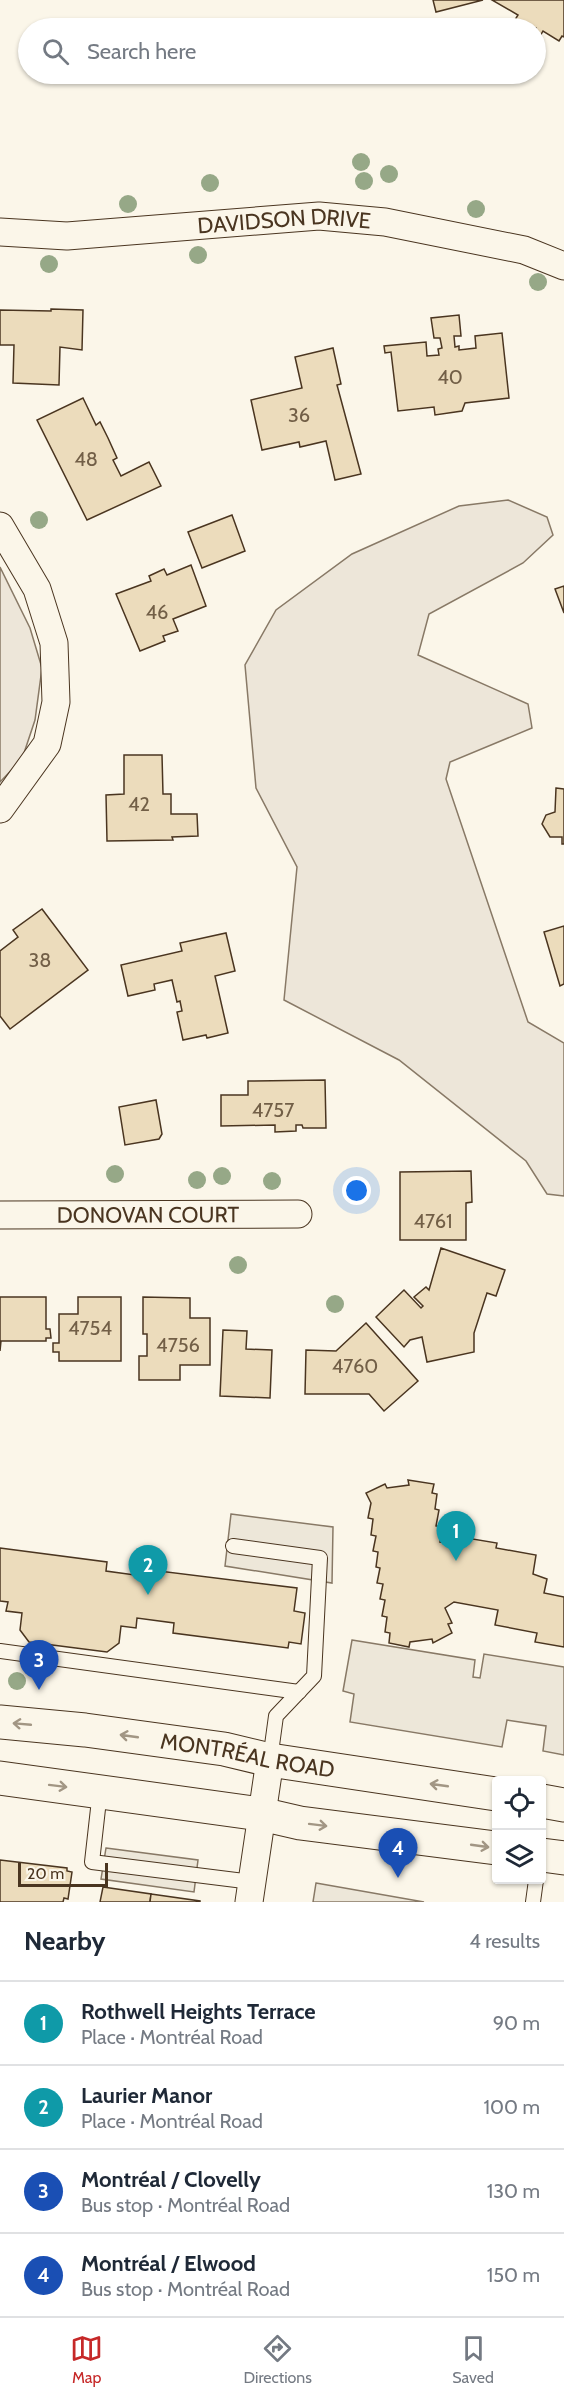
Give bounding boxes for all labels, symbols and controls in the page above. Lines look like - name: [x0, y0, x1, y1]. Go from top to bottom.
- search box: [18, 18, 546, 84]
- icon: search: [39, 35, 72, 68]
- text: Search here: [87, 38, 196, 65]
- street label: DAVIDSON DRIVE: [196, 202, 372, 239]
- house number: 40: [437, 365, 463, 389]
- house number: 36: [288, 403, 310, 427]
- house number: 48: [74, 447, 98, 471]
- house number: 46: [146, 600, 168, 624]
- house number: 42: [128, 792, 150, 816]
- house number: 38: [29, 948, 51, 972]
- house number: 4757: [252, 1098, 294, 1122]
- your location: [342, 1176, 371, 1205]
- street label: DONOVAN COURT: [57, 1201, 239, 1228]
- house number: 4761: [414, 1209, 452, 1233]
- house number: 4754: [68, 1316, 112, 1340]
- house number: 4756: [156, 1333, 200, 1357]
- house number: 4760: [332, 1354, 378, 1378]
- pin: 1: [436, 1512, 476, 1561]
- pin: 2: [128, 1546, 168, 1595]
- pin: 3: [20, 1640, 58, 1690]
- one-way arrow: [12, 1719, 32, 1730]
- street label: MONTRÉAL ROAD: [159, 1727, 337, 1783]
- one-way arrow: [120, 1731, 140, 1742]
- map controls: [492, 1776, 546, 1884]
- button: locate: [492, 1776, 546, 1830]
- one-way arrow: [48, 1780, 67, 1791]
- one-way arrow: [429, 1780, 449, 1791]
- one-way arrow: [308, 1820, 328, 1831]
- pin: 4: [378, 1828, 418, 1878]
- button: layers: [492, 1830, 546, 1884]
- one-way arrow: [469, 1840, 489, 1851]
- scale bar: [18, 1860, 108, 1888]
- text: 20 m: [27, 1864, 64, 1883]
- text: Nearby: [24, 1925, 105, 1957]
- text: 4 results: [469, 1929, 540, 1953]
- text: Rothwell Heights Terrace: [81, 1998, 316, 2025]
- text: 1: [40, 2011, 47, 2035]
- text: 90 m: [493, 2011, 540, 2035]
- text: Place · Montréal Road: [81, 2025, 263, 2049]
- text: Laurier Manor: [81, 2082, 212, 2109]
- text: 2: [38, 2095, 49, 2119]
- text: 100 m: [484, 2095, 540, 2119]
- text: Place · Montréal Road: [81, 2109, 263, 2133]
- text: Montréal / Clovelly: [81, 2166, 261, 2193]
- text: 3: [38, 2179, 49, 2203]
- text: 130 m: [487, 2179, 540, 2203]
- text: Bus stop · Montréal Road: [81, 2193, 290, 2217]
- text: Montréal / Elwood: [81, 2250, 256, 2277]
- text: 4: [37, 2263, 50, 2287]
- text: 150 m: [487, 2263, 540, 2287]
- text: Bus stop · Montréal Road: [81, 2277, 290, 2301]
- tab: Map: [70, 2332, 103, 2387]
- tab: Directions: [244, 2332, 312, 2387]
- tab: Saved: [452, 2332, 494, 2387]

